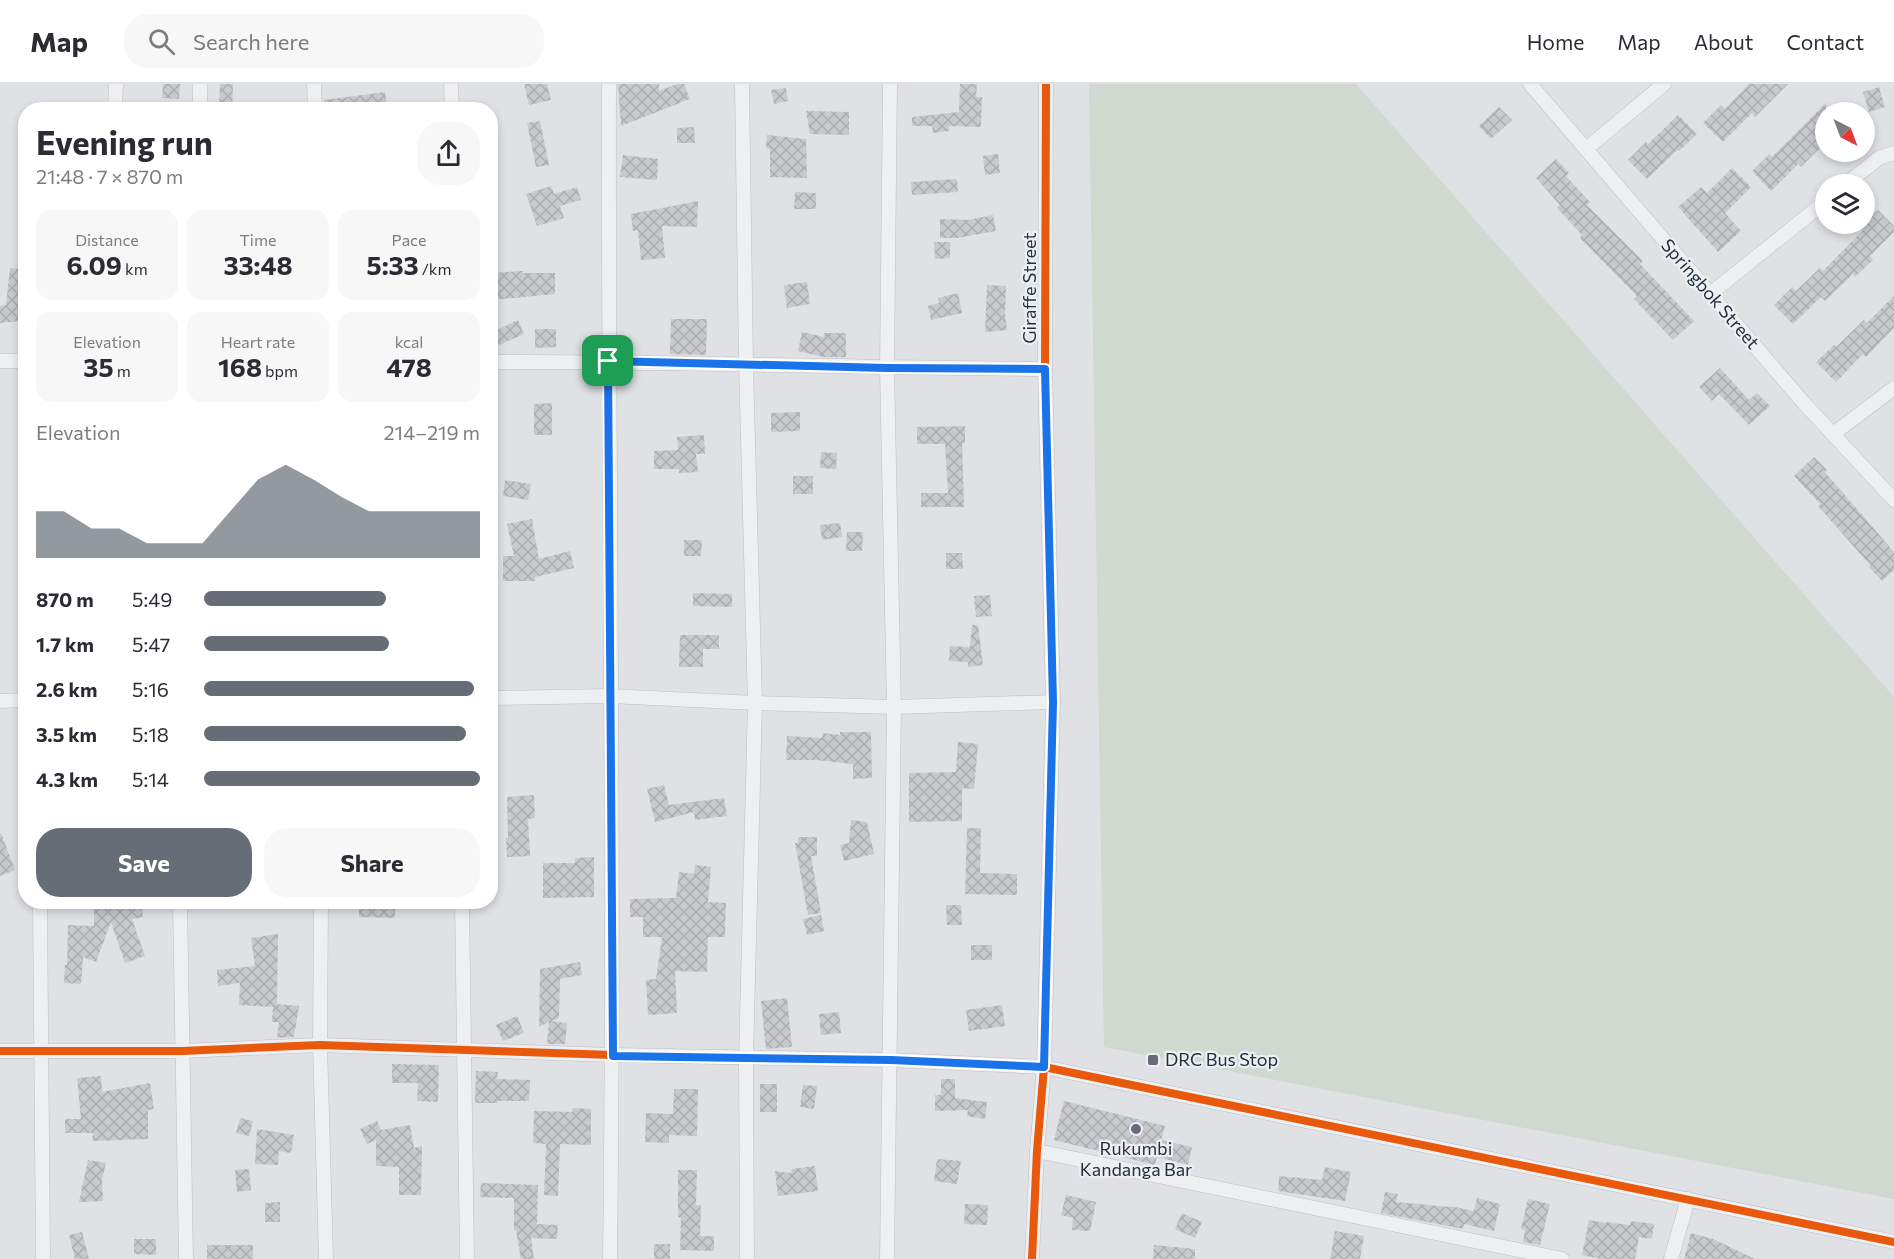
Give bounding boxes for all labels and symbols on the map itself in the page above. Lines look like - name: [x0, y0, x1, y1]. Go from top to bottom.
- north arrow: [1815, 102, 1875, 162]
- street label: Giraffe Street: [1018, 232, 1040, 344]
- street label: Springbok Street: [1657, 234, 1765, 353]
- pin: [582, 335, 633, 386]
- place label: DRC Bus Stop: [1165, 1048, 1278, 1070]
- marker: DRC Bus Stop: [1146, 1053, 1160, 1067]
- marker: Rukumbi Kandanga Bar: [1129, 1122, 1143, 1136]
- place label: Rukumbi Kandanga Bar: [1080, 1137, 1192, 1180]

